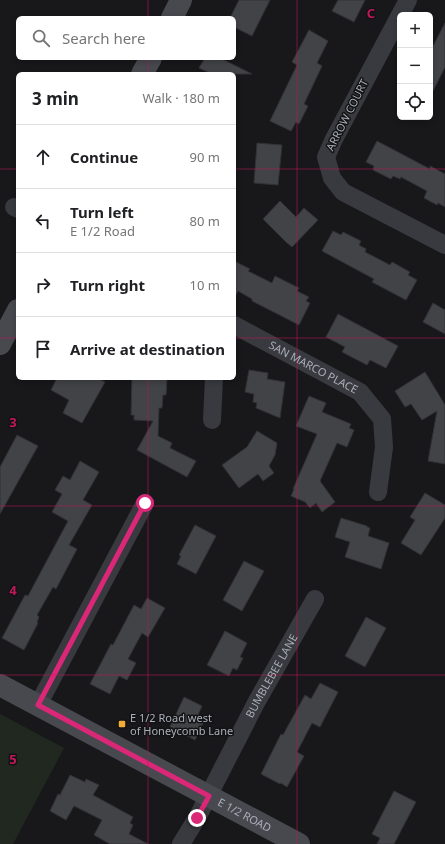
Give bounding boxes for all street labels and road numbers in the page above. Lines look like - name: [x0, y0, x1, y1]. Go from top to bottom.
- street label: ARROW COURT: [322, 76, 371, 153]
- street label: SAN MARCO PLACE: [267, 337, 361, 397]
- street label: BUMBLEBEE LANE: [242, 631, 301, 720]
- street label: E 1/2 ROAD: [215, 794, 274, 835]

